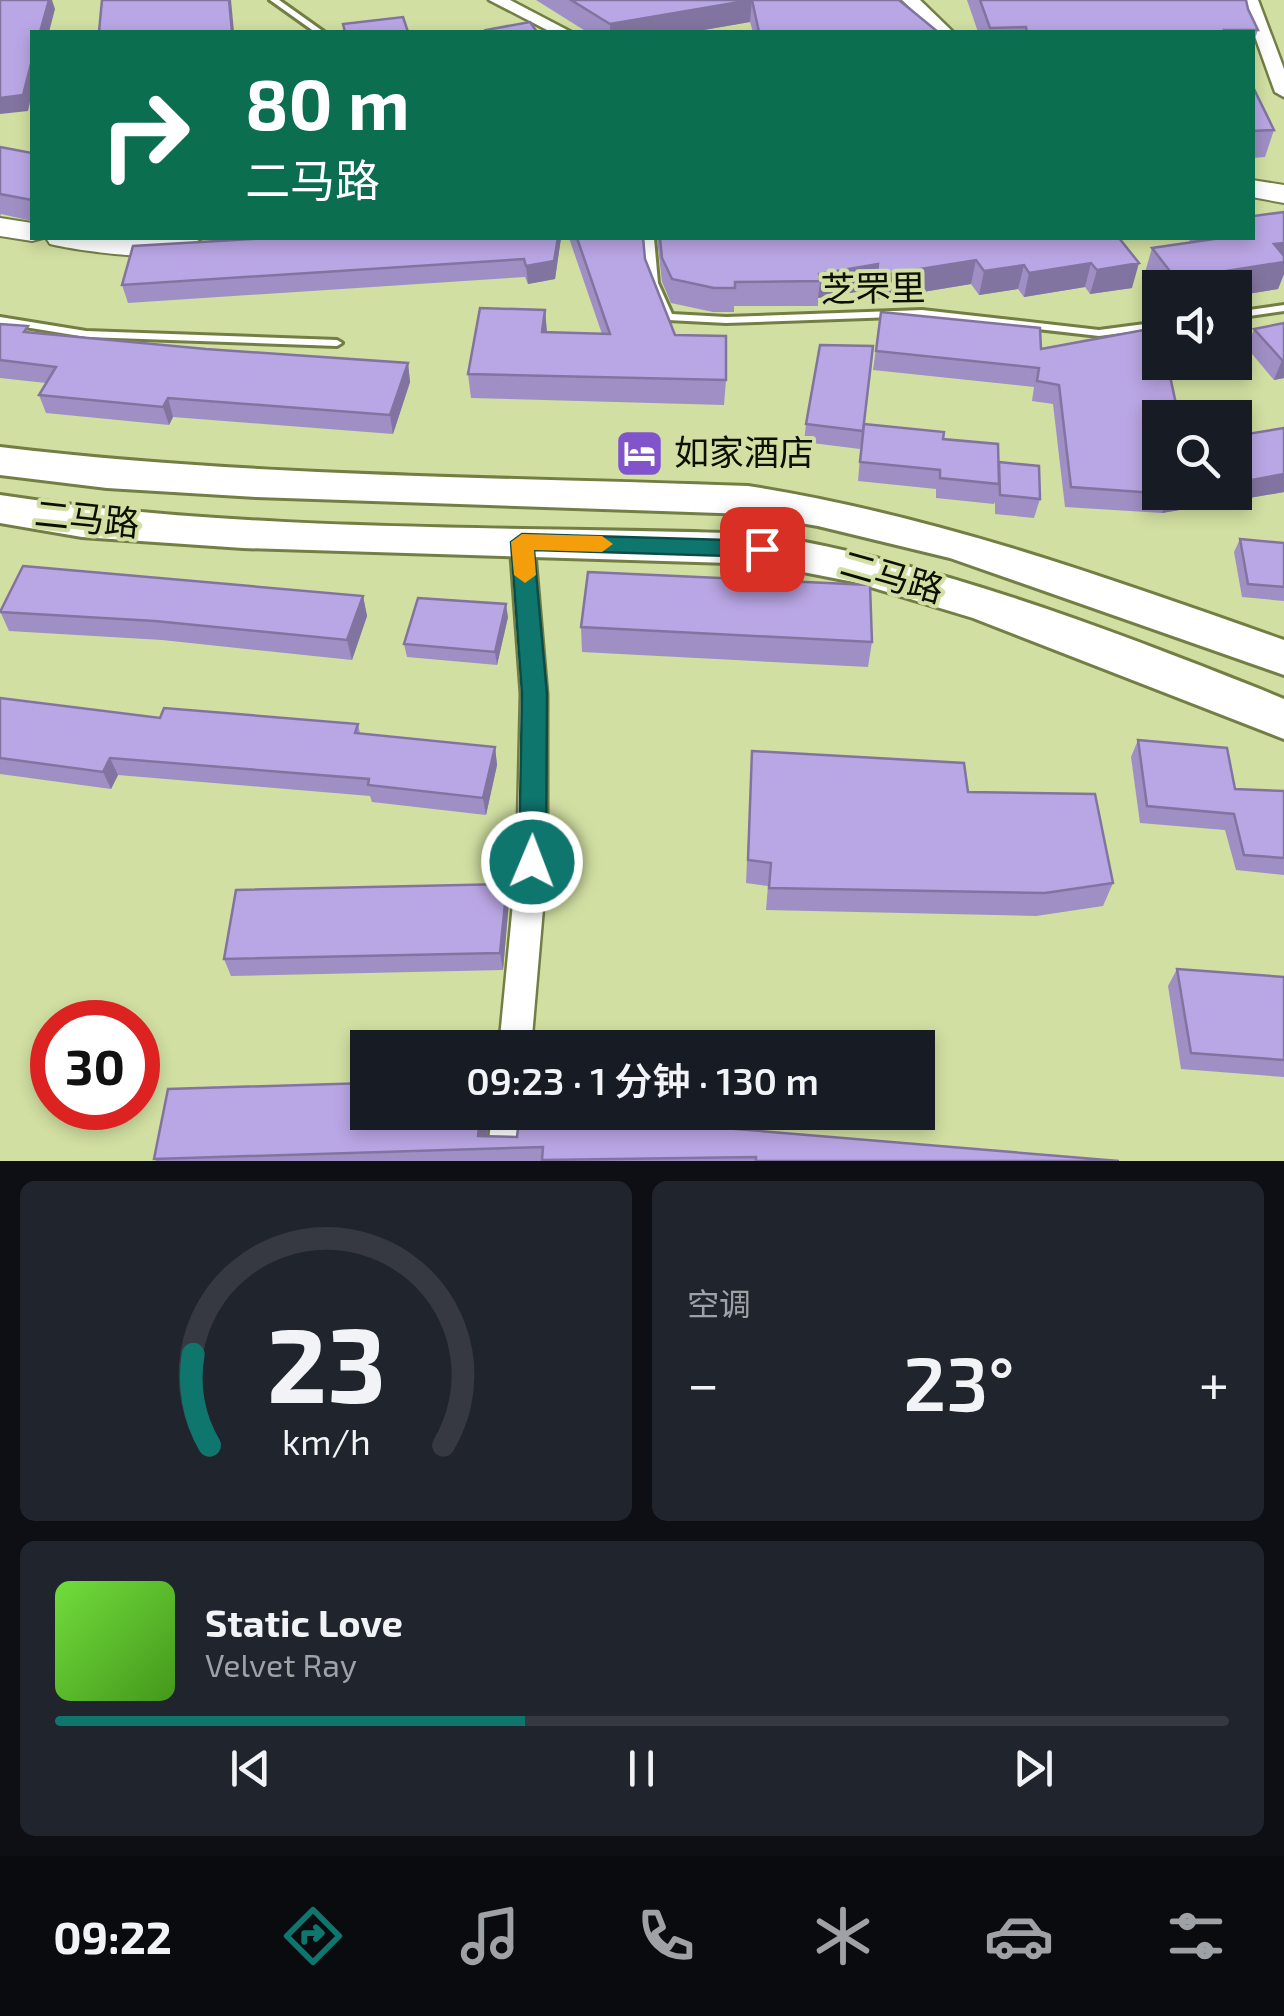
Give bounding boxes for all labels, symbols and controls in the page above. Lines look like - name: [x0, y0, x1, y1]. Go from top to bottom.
- text: 80 m: [245, 60, 410, 144]
- icon: right: [80, 70, 210, 200]
- text: 二马路: [245, 152, 380, 206]
- street label: 芝罘里: [820, 265, 926, 309]
- map controls: [1142, 270, 1252, 510]
- button: sound: [1142, 270, 1252, 380]
- button: search: [1142, 400, 1252, 510]
- hotel icon: 如家酒店: [613, 427, 665, 479]
- place label: 如家酒店: [674, 430, 814, 472]
- street label: 二马路: [33, 491, 142, 543]
- pin: [720, 507, 805, 592]
- icon: arrive: [735, 522, 790, 577]
- street label: 二马路: [836, 540, 949, 610]
- position arrow: [480, 810, 584, 914]
- speed limit sign: 30: [30, 1000, 160, 1130]
- text: 09:23 · 1 分钟 · 130 m: [466, 1057, 819, 1103]
- text: 空调: [687, 1284, 751, 1322]
- text: 23: [266, 1299, 386, 1424]
- text: 23°: [903, 1336, 1015, 1426]
- text: −: [687, 1349, 719, 1415]
- text: +: [1199, 1349, 1229, 1415]
- text: km/h: [282, 1419, 370, 1462]
- text: Static Love: [205, 1599, 403, 1645]
- text: Velvet Ray: [205, 1645, 357, 1683]
- icon: previous: [223, 1741, 278, 1796]
- icon: pause: [614, 1741, 669, 1796]
- icon: next: [1006, 1741, 1061, 1796]
- icon: directions: [278, 1901, 348, 1971]
- icon: music: [455, 1901, 525, 1971]
- icon: phone: [631, 1901, 701, 1971]
- icon: climate: [808, 1901, 878, 1971]
- icon: car: [984, 1901, 1054, 1971]
- icon: filters: [1161, 1901, 1231, 1971]
- text: 09:22: [53, 1909, 172, 1963]

